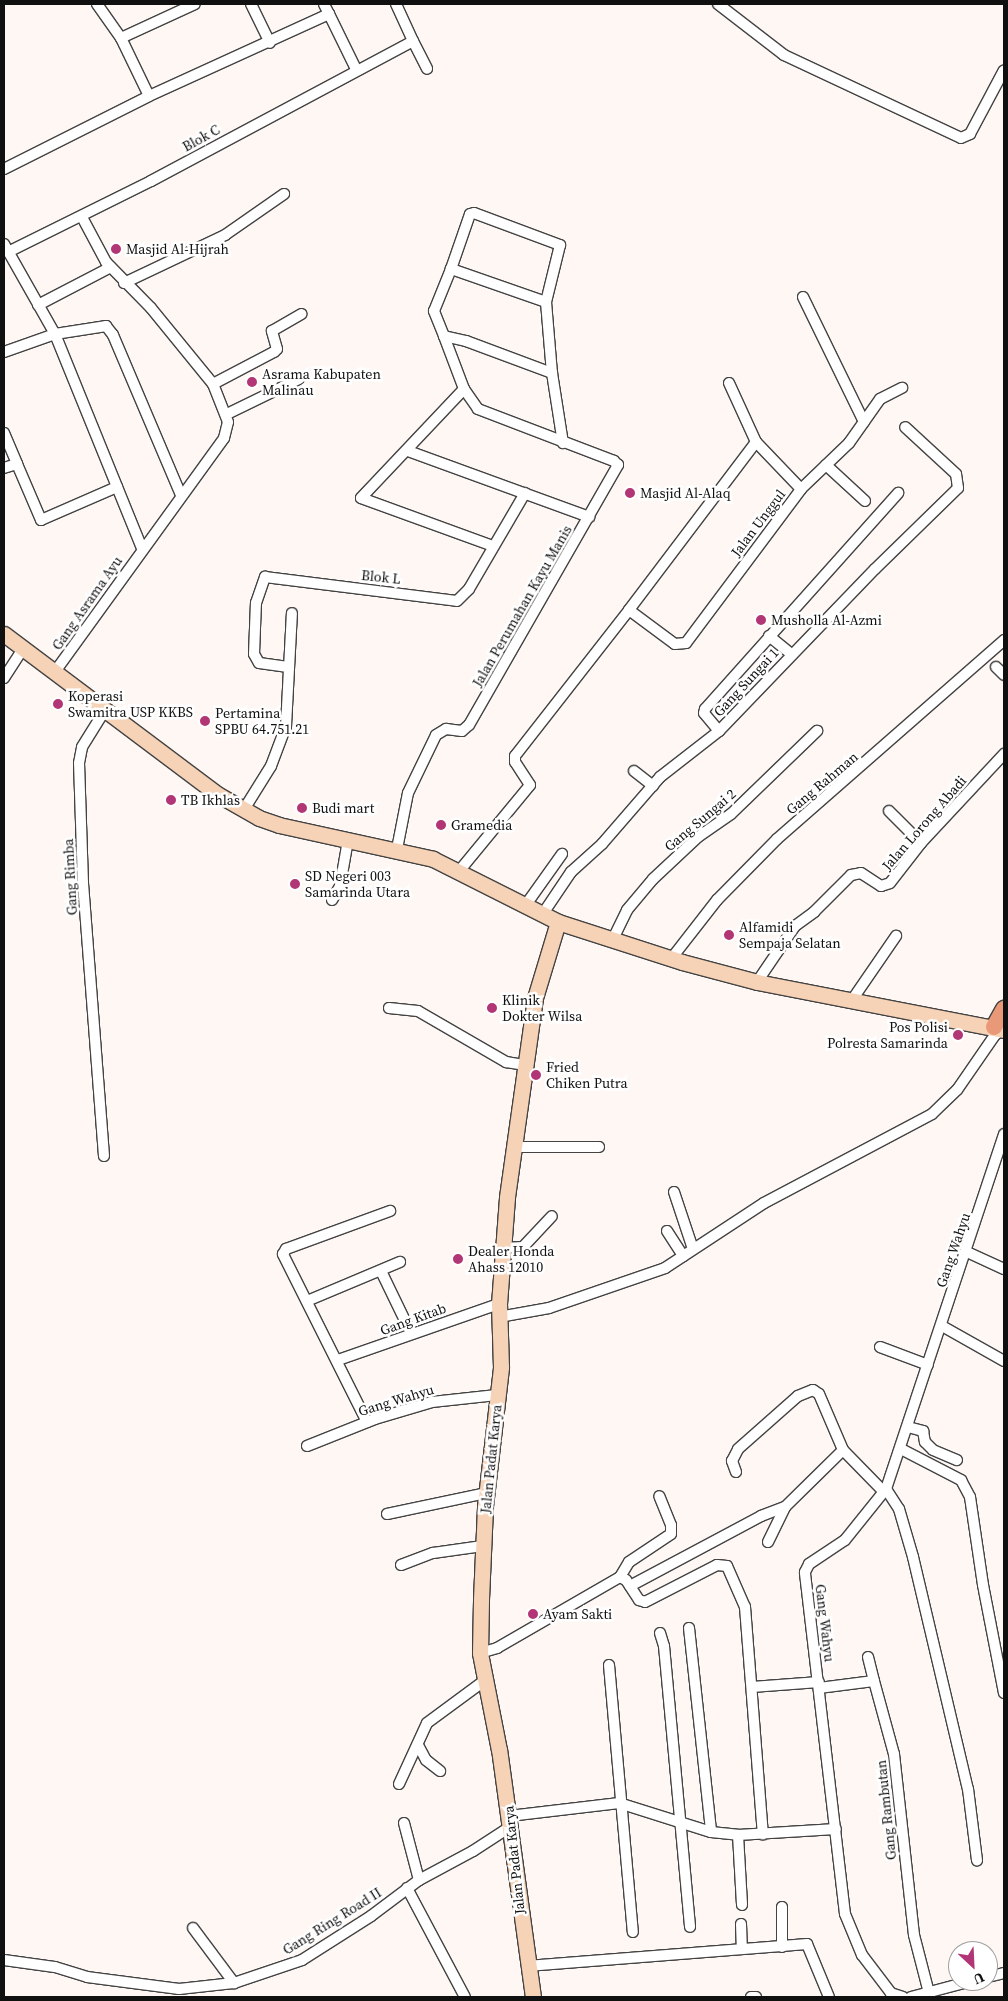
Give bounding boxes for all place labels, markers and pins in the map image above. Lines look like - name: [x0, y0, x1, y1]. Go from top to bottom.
- place label: Masjid Al-Hijrah: [126, 241, 229, 257]
- marker: Masjid Al-Hijrah: [110, 243, 122, 255]
- place label: Asrama Kabupaten Malinau: [262, 366, 381, 398]
- marker: Asrama Kabupaten Malinau: [246, 376, 258, 388]
- place label: Masjid Al-Alaq: [640, 485, 730, 501]
- marker: Masjid Al-Alaq: [624, 487, 636, 499]
- place label: Musholla Al-Azmi: [771, 612, 882, 628]
- marker: Musholla Al-Azmi: [755, 614, 767, 626]
- place label: Koperasi Swamitra USP KKBS: [68, 688, 193, 720]
- marker: Koperasi Swamitra USP KKBS: [52, 698, 64, 710]
- place label: Pertamina SPBU 64.751.21: [215, 705, 309, 738]
- marker: Pertamina SPBU 64.751.21: [199, 715, 211, 727]
- place label: TB Ikhlas: [181, 792, 240, 808]
- marker: TB Ikhlas: [165, 794, 177, 806]
- place label: Budi mart: [312, 800, 374, 816]
- marker: Budi mart: [296, 802, 308, 814]
- place label: Gramedia: [451, 817, 512, 833]
- marker: Gramedia: [435, 819, 447, 831]
- place label: SD Negeri 003 Samarinda Utara: [305, 868, 410, 900]
- marker: SD Negeri 003 Samarinda Utara: [289, 878, 301, 890]
- place label: Alfamidi Sempaja Selatan: [739, 919, 841, 952]
- marker: Alfamidi Sempaja Selatan: [723, 929, 735, 941]
- place label: Klinik Dokter Wilsa: [502, 992, 583, 1024]
- marker: Klinik Dokter Wilsa: [486, 1002, 498, 1014]
- place label: Pos Polisi Polresta Samarinda: [827, 1019, 948, 1052]
- marker: Pos Polisi Polresta Samarinda: [952, 1029, 964, 1041]
- place label: Fried Chiken Putra: [546, 1059, 628, 1092]
- marker: Fried Chiken Putra: [530, 1069, 542, 1081]
- place label: Dealer Honda Ahass 12010: [468, 1243, 554, 1276]
- marker: Dealer Honda Ahass 12010: [452, 1253, 464, 1265]
- place label: Ayam Sakti: [543, 1606, 612, 1622]
- marker: Ayam Sakti: [527, 1608, 539, 1620]

